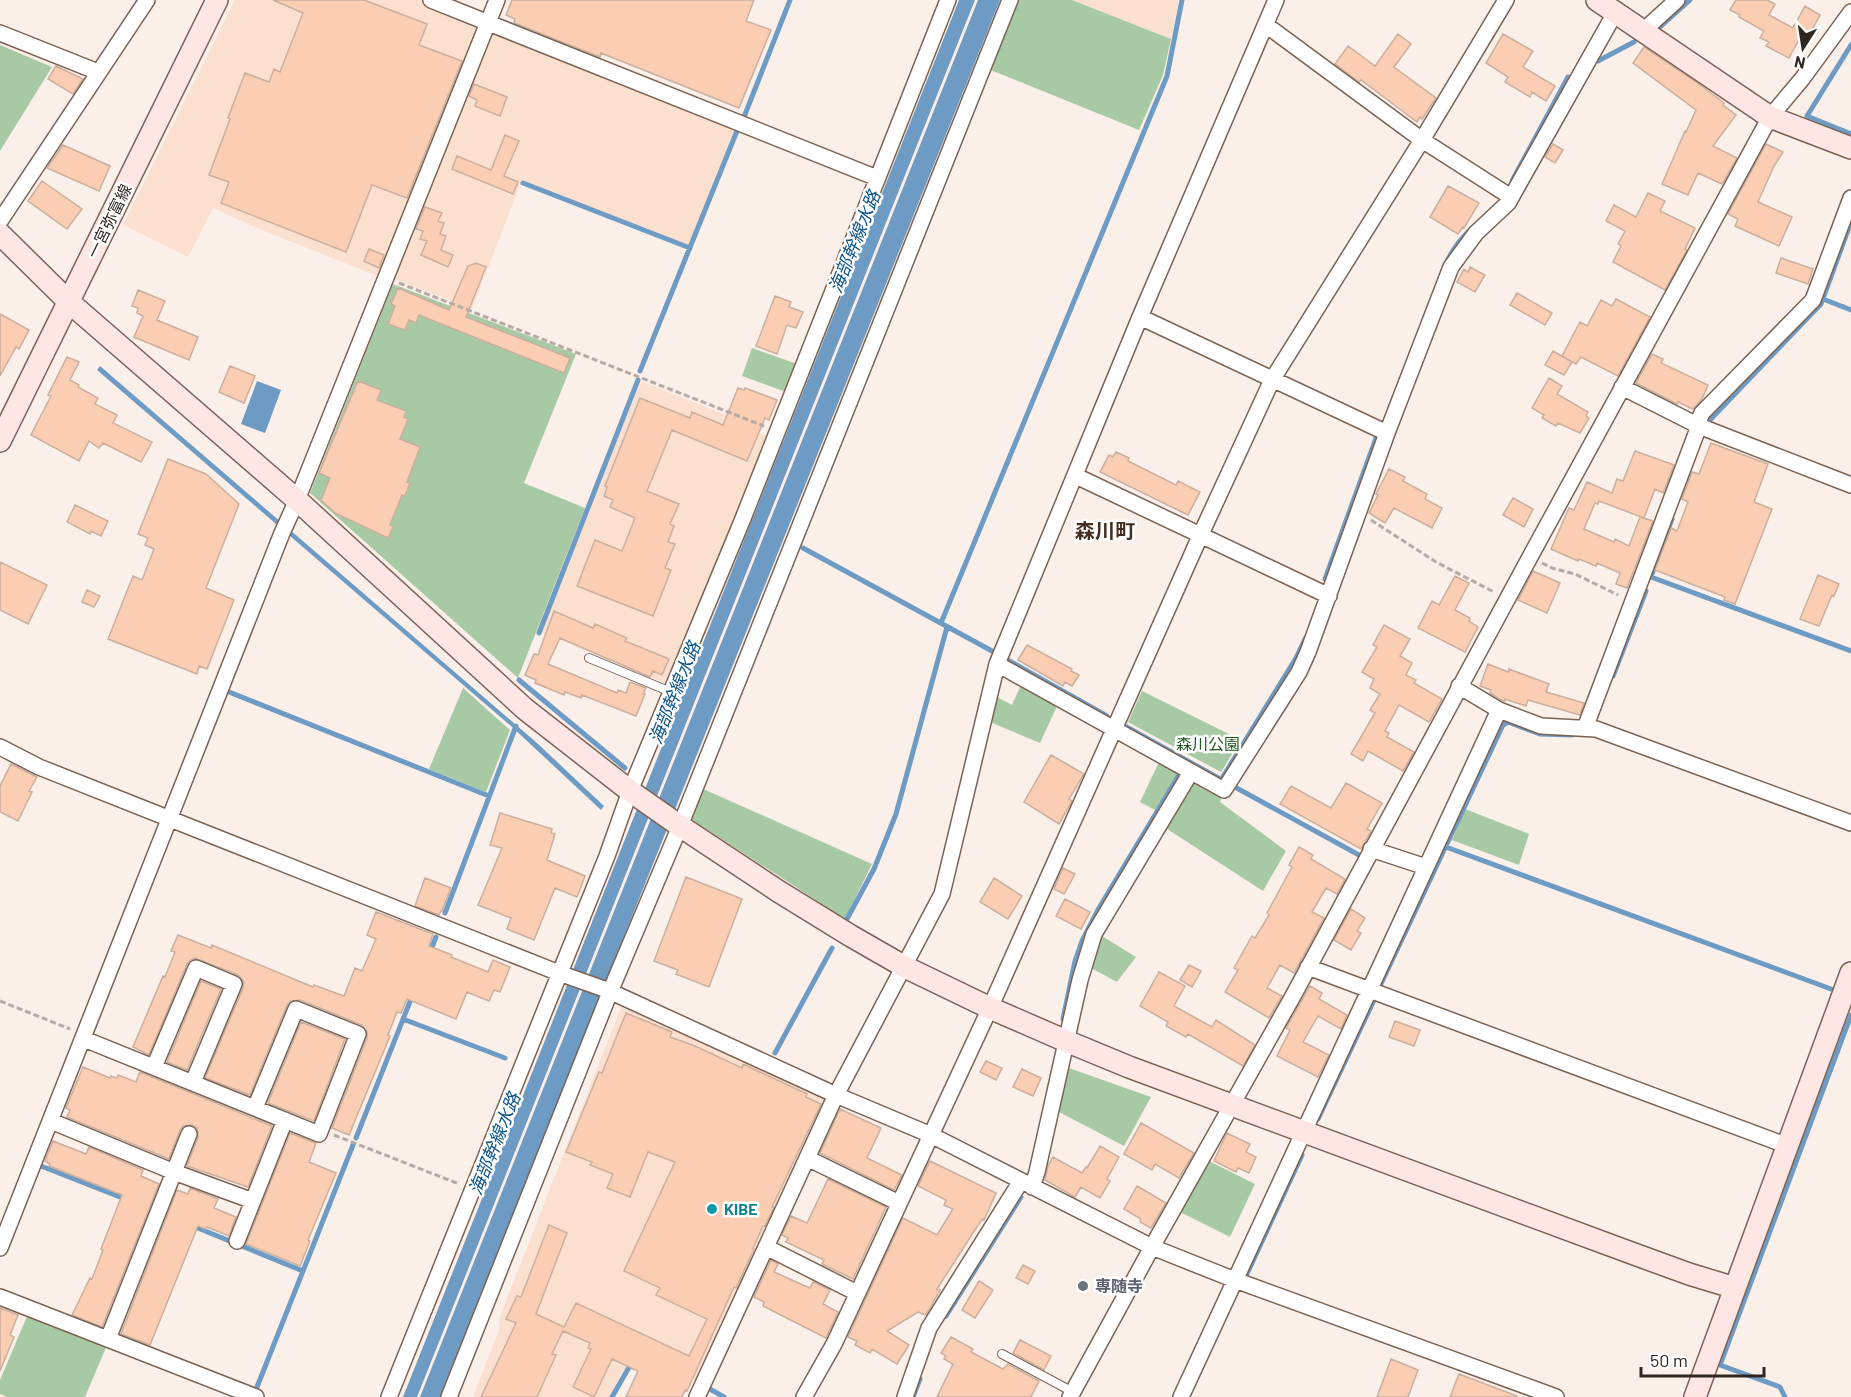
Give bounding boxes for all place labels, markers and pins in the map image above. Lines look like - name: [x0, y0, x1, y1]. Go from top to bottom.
- place label: KIBE: [724, 1199, 758, 1218]
- marker: KIBE: [705, 1202, 719, 1216]
- place label: 専随寺: [1095, 1276, 1143, 1295]
- marker: 専随寺: [1076, 1279, 1090, 1293]

